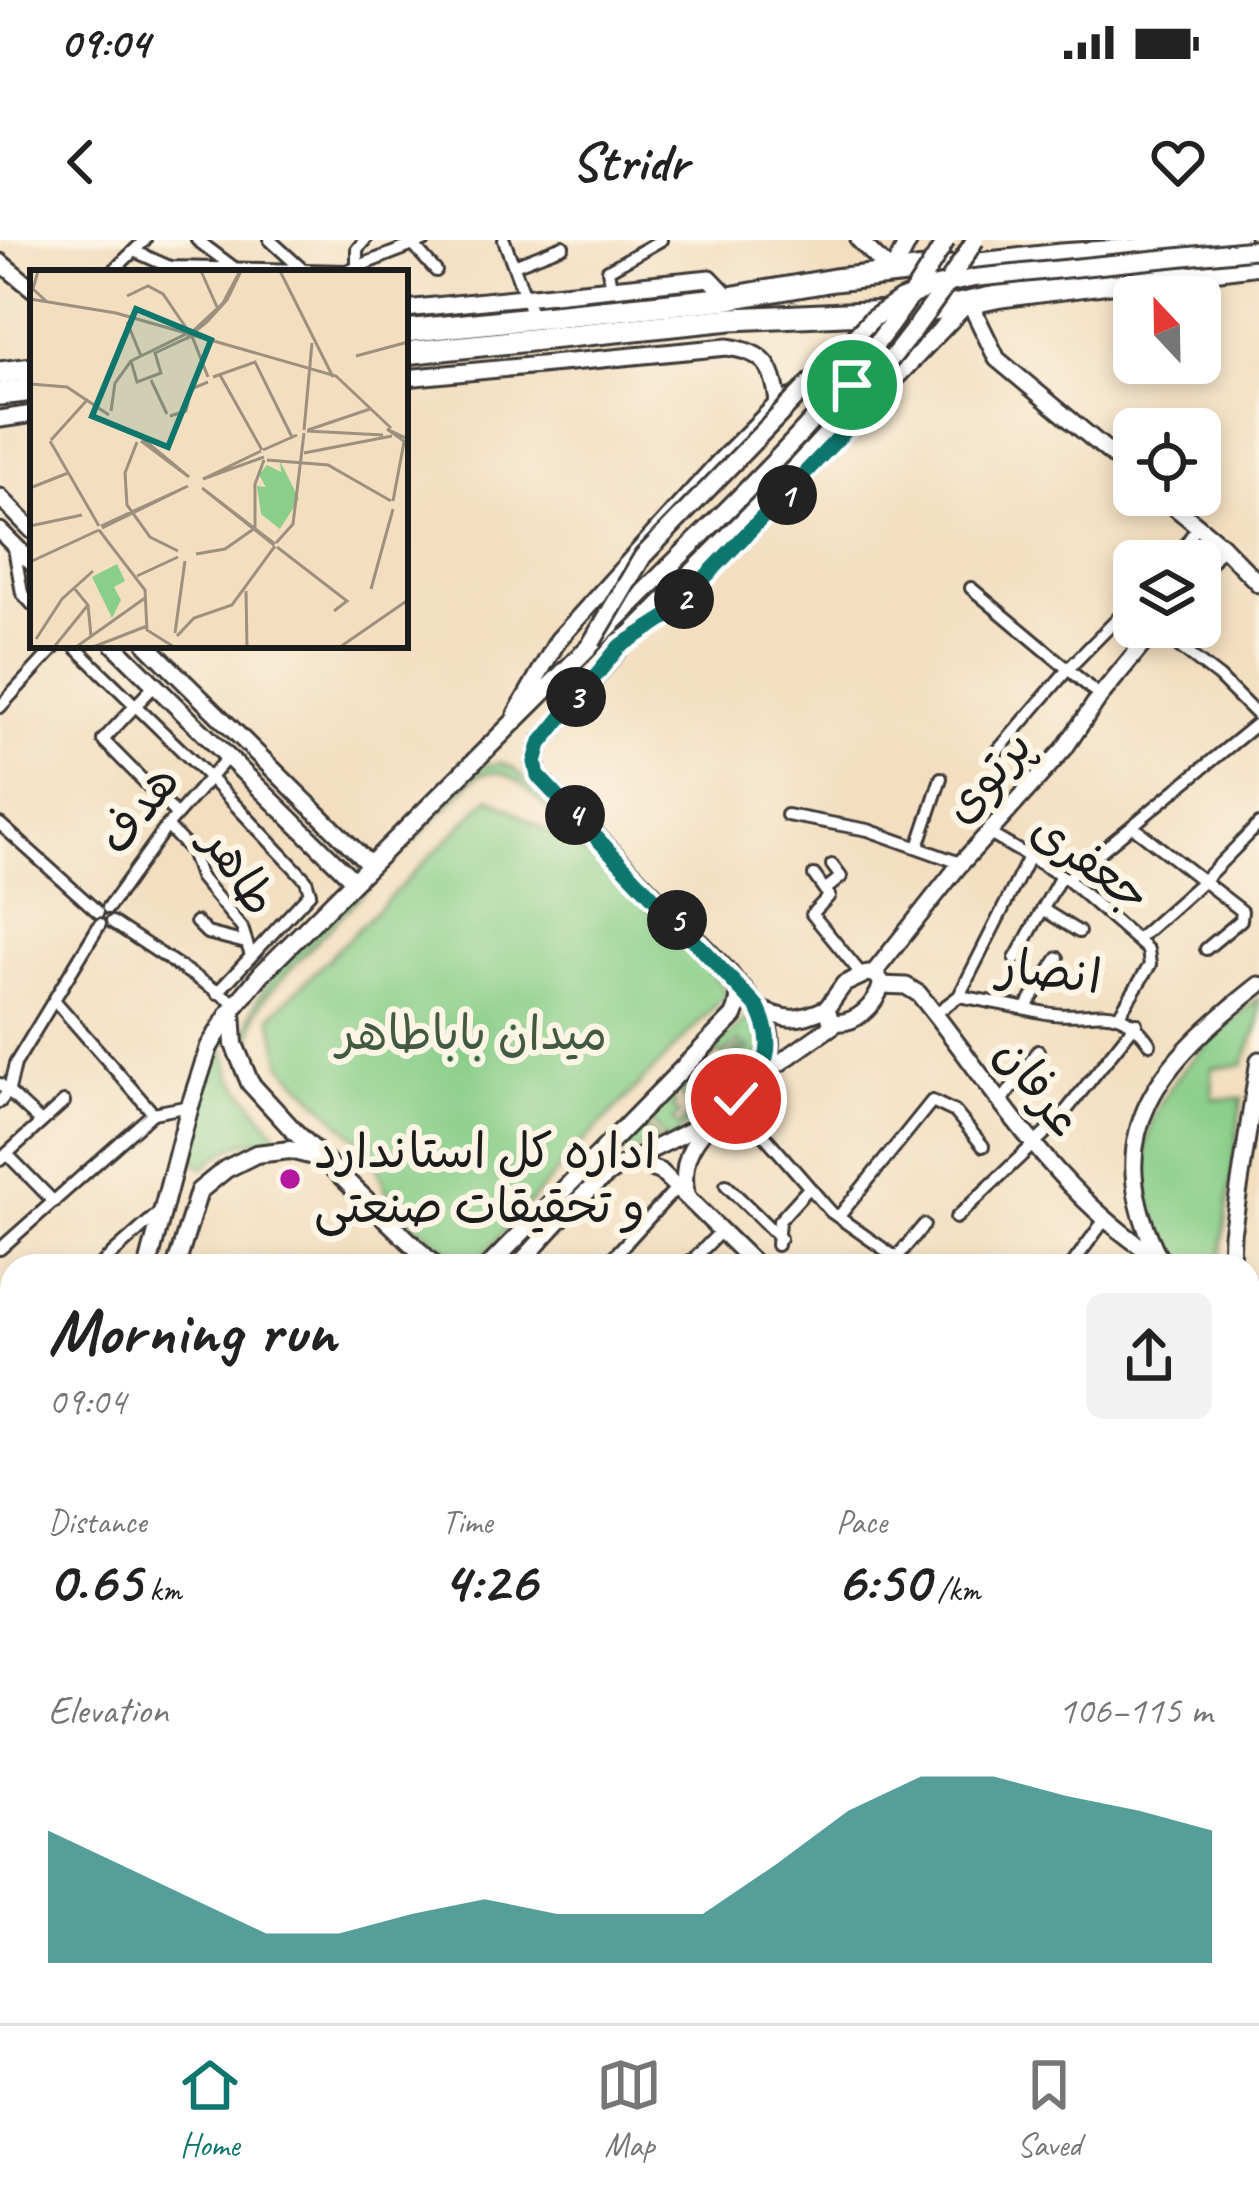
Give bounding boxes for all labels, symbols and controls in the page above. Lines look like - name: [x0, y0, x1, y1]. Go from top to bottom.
- text: 09:04: [60, 14, 149, 71]
- text: Stridr: [571, 128, 688, 196]
- icon: back: [48, 129, 114, 195]
- icon: heart: [1145, 129, 1211, 195]
- inset map: [30, 270, 408, 648]
- north arrow: [1113, 276, 1221, 384]
- map controls: [1113, 276, 1221, 648]
- pin: [801, 334, 903, 436]
- icon: arrive: [819, 352, 885, 418]
- button: locate: [1113, 408, 1221, 516]
- pin: 1: [757, 465, 817, 525]
- text: 1: [780, 474, 794, 516]
- button: layers: [1113, 540, 1221, 648]
- pin: 2: [654, 569, 714, 629]
- text: 2: [677, 578, 691, 620]
- pin: 3: [546, 667, 606, 727]
- text: 3: [569, 676, 583, 718]
- street label: پرتوی: [929, 717, 1045, 835]
- street label: هدف: [84, 752, 192, 866]
- pin: 4: [545, 785, 605, 845]
- text: 4: [568, 794, 582, 836]
- street label: جعفری: [1019, 799, 1163, 925]
- street label: طاهر: [187, 812, 291, 927]
- pin: 5: [647, 890, 707, 950]
- text: 5: [670, 899, 684, 941]
- street label: انصار: [991, 934, 1105, 1007]
- park label: میدان باباطاهر: [333, 1003, 607, 1063]
- street label: عرفان: [982, 1025, 1096, 1149]
- pin: [685, 1048, 787, 1150]
- icon: check: [703, 1066, 769, 1132]
- place label: اداره کل استاندارد و تحقیقات صنعتی: [314, 1121, 656, 1237]
- marker: اداره کل استاندارد و تحقیقات صنعتی: [277, 1166, 303, 1192]
- text: Morning run: [48, 1290, 336, 1373]
- button: share: [1086, 1293, 1212, 1419]
- text: 09:04: [48, 1377, 126, 1426]
- text: Distance: [48, 1501, 146, 1543]
- text: Time: [442, 1501, 493, 1543]
- text: Pace: [836, 1501, 887, 1543]
- text: 0.65: [48, 1543, 141, 1619]
- text: 4:26: [442, 1543, 536, 1619]
- text: 6:50: [836, 1543, 929, 1619]
- text: km: [141, 1569, 181, 1611]
- text: /km: [929, 1569, 980, 1611]
- text: Elevation: [48, 1686, 168, 1735]
- text: 106–115 m: [1058, 1686, 1212, 1735]
- tab: Home: [177, 2052, 243, 2166]
- tab: Map: [596, 2052, 662, 2166]
- tab: Saved: [1016, 2052, 1082, 2166]

